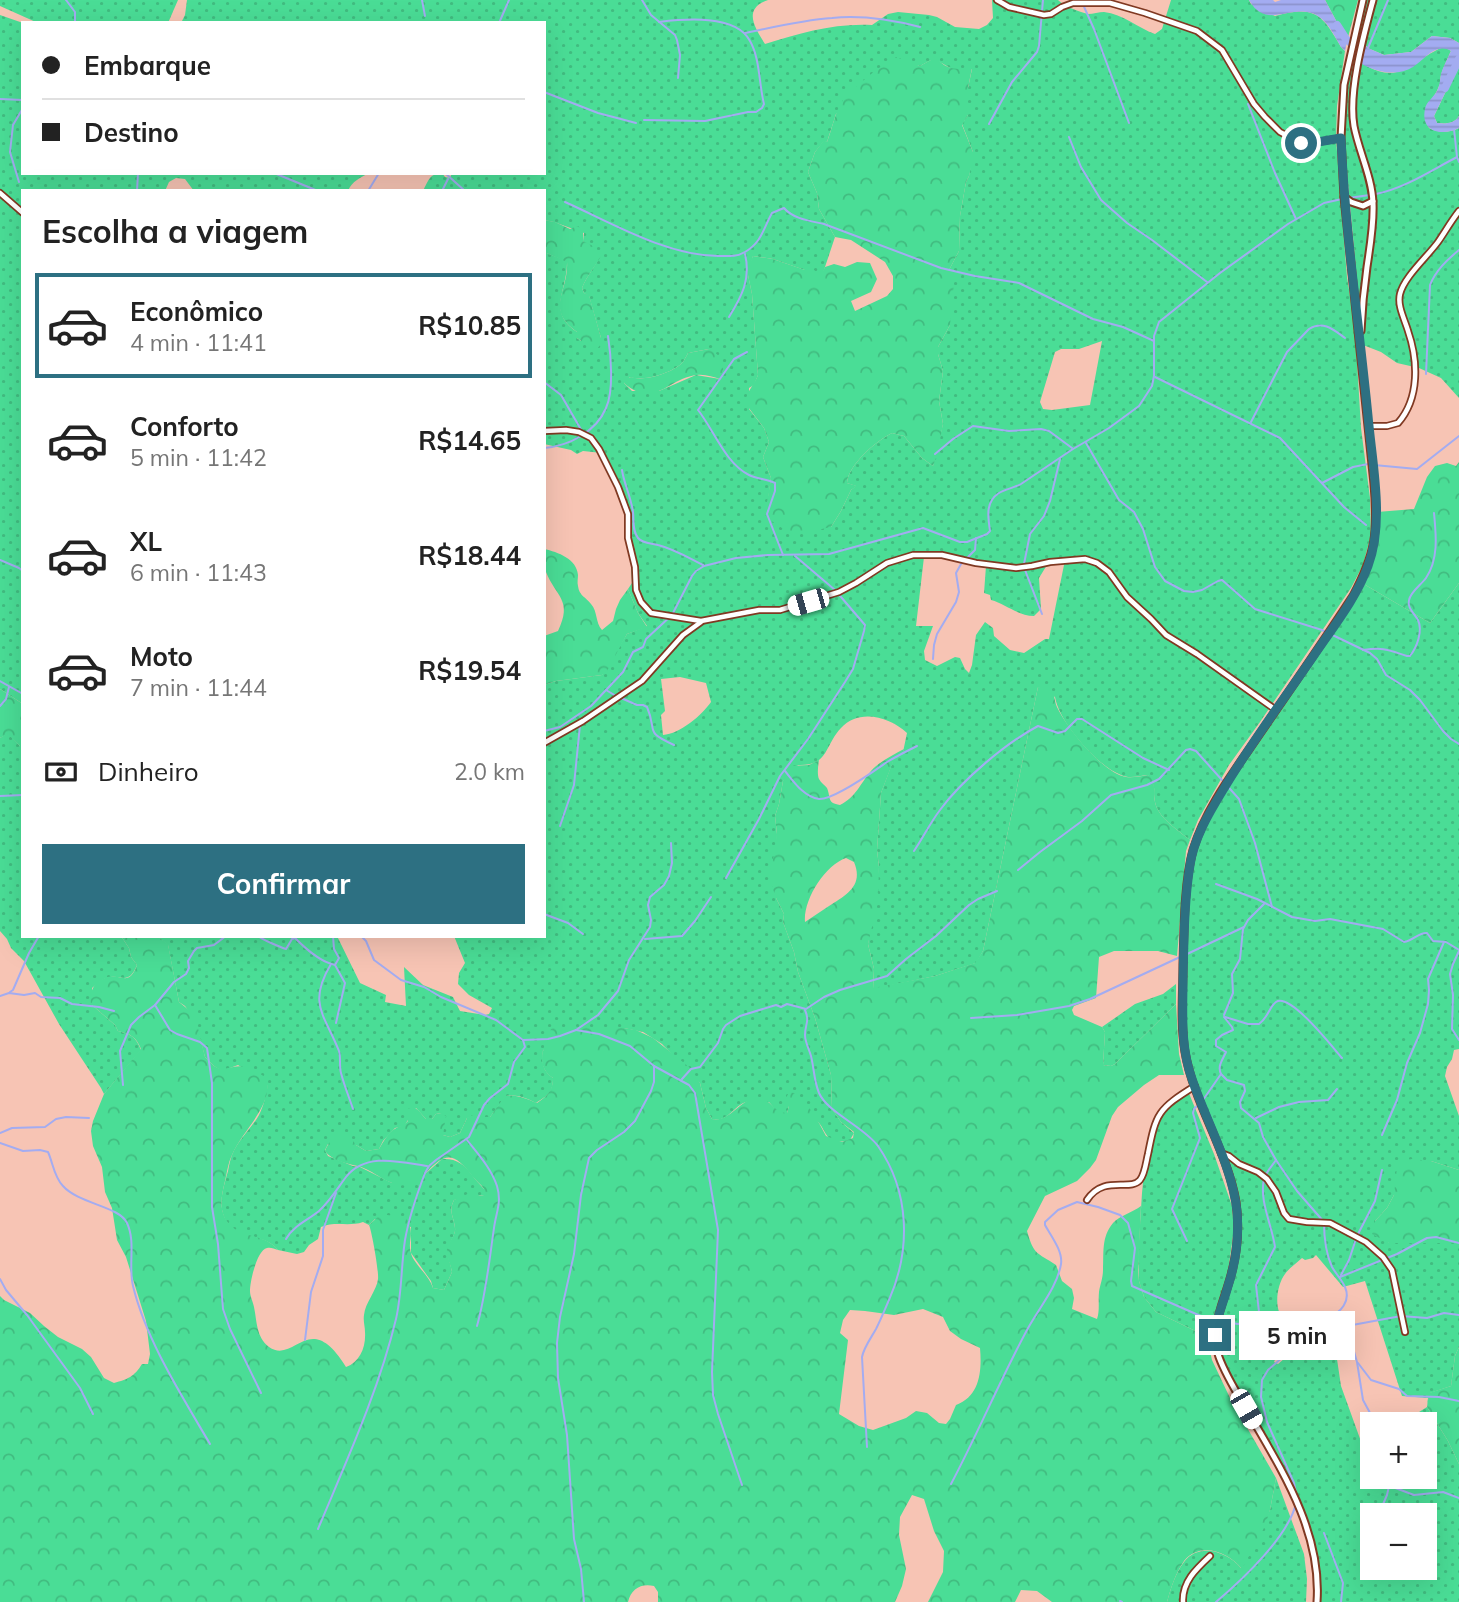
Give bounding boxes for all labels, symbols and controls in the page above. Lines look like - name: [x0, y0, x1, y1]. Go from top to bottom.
- text: Embarque: [84, 49, 211, 82]
- text: Destino: [84, 116, 179, 149]
- route start: [1285, 127, 1317, 159]
- text: Escolha a viagem: [42, 211, 308, 251]
- icon: car: [46, 294, 109, 357]
- text: Econômico: [130, 295, 263, 328]
- text: R$10.85: [418, 309, 521, 342]
- text: 4 min · 11:41: [130, 328, 267, 357]
- icon: car: [46, 409, 109, 472]
- text: Conforto: [130, 410, 239, 443]
- text: R$14.65: [418, 424, 521, 457]
- text: 5 min · 11:42: [130, 443, 267, 472]
- icon: car: [46, 524, 109, 587]
- text: XL: [130, 525, 162, 558]
- text: R$18.44: [418, 539, 521, 572]
- text: 6 min · 11:43: [130, 558, 267, 587]
- car: [785, 586, 832, 618]
- icon: car: [46, 639, 109, 702]
- text: Moto: [130, 640, 193, 673]
- text: R$19.54: [418, 654, 521, 687]
- text: 7 min · 11:44: [130, 673, 267, 702]
- icon: cash: [42, 753, 80, 791]
- text: Dinheiro: [98, 755, 199, 788]
- text: 2.0 km: [454, 757, 525, 786]
- button: Confirmar: [42, 844, 525, 924]
- callout: 5 min: [1240, 1310, 1355, 1360]
- route end: [1199, 1319, 1231, 1351]
- text: 5 min: [1267, 1321, 1327, 1350]
- car: [1227, 1386, 1266, 1432]
- map controls: [1360, 1412, 1437, 1580]
- button: +: [1360, 1412, 1437, 1489]
- button: −: [1360, 1503, 1437, 1580]

